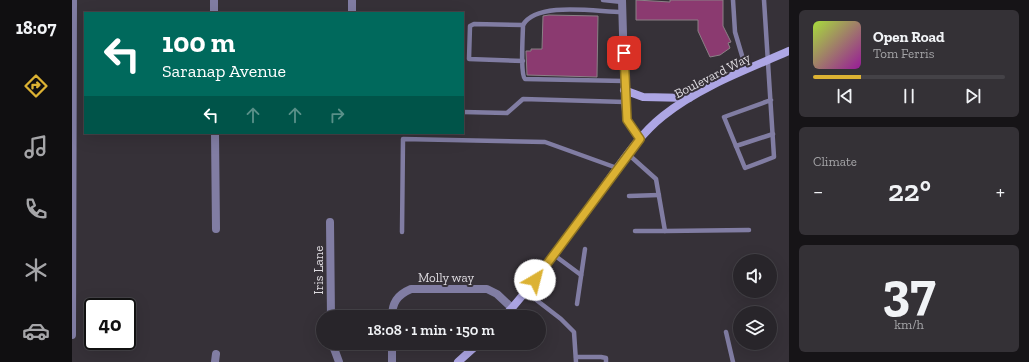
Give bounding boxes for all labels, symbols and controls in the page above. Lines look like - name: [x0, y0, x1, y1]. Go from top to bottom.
- text: 18:07: [16, 17, 56, 39]
- text: 100 m: [162, 26, 235, 59]
- icon: left: [96, 28, 148, 80]
- text: Open Road: [873, 28, 945, 46]
- pin: [607, 36, 641, 70]
- icon: arrive: [613, 42, 635, 64]
- text: Tom Ferris: [873, 46, 934, 61]
- street label: Boulevard Way: [672, 50, 753, 101]
- text: Saranap Avenue: [162, 60, 286, 82]
- icon: directions: [22, 72, 50, 100]
- icon: previous: [834, 85, 856, 107]
- icon: pause: [898, 85, 920, 107]
- icon: next: [962, 85, 984, 107]
- icon: left: [200, 104, 222, 126]
- icon: ahead: [242, 104, 264, 126]
- icon: ahead: [284, 104, 306, 126]
- icon: right: [326, 104, 348, 126]
- icon: music: [22, 133, 50, 161]
- text: Climate: [813, 154, 857, 169]
- text: 22°: [888, 173, 931, 209]
- text: −: [813, 178, 823, 205]
- text: +: [996, 178, 1005, 205]
- icon: phone: [22, 195, 50, 223]
- street label: Iris Lane: [311, 246, 326, 294]
- map controls: [733, 254, 777, 350]
- button: sound: [733, 254, 777, 298]
- icon: climate: [22, 256, 50, 284]
- position arrow: [514, 259, 556, 301]
- text: 37: [882, 260, 936, 322]
- street label: Molly way: [418, 270, 474, 285]
- speed limit sign: 40: [84, 298, 136, 350]
- button: layers: [733, 306, 777, 350]
- icon: car: [22, 317, 50, 345]
- text: km/h: [894, 317, 924, 332]
- text: 18:08 · 1 min · 150 m: [368, 321, 494, 339]

